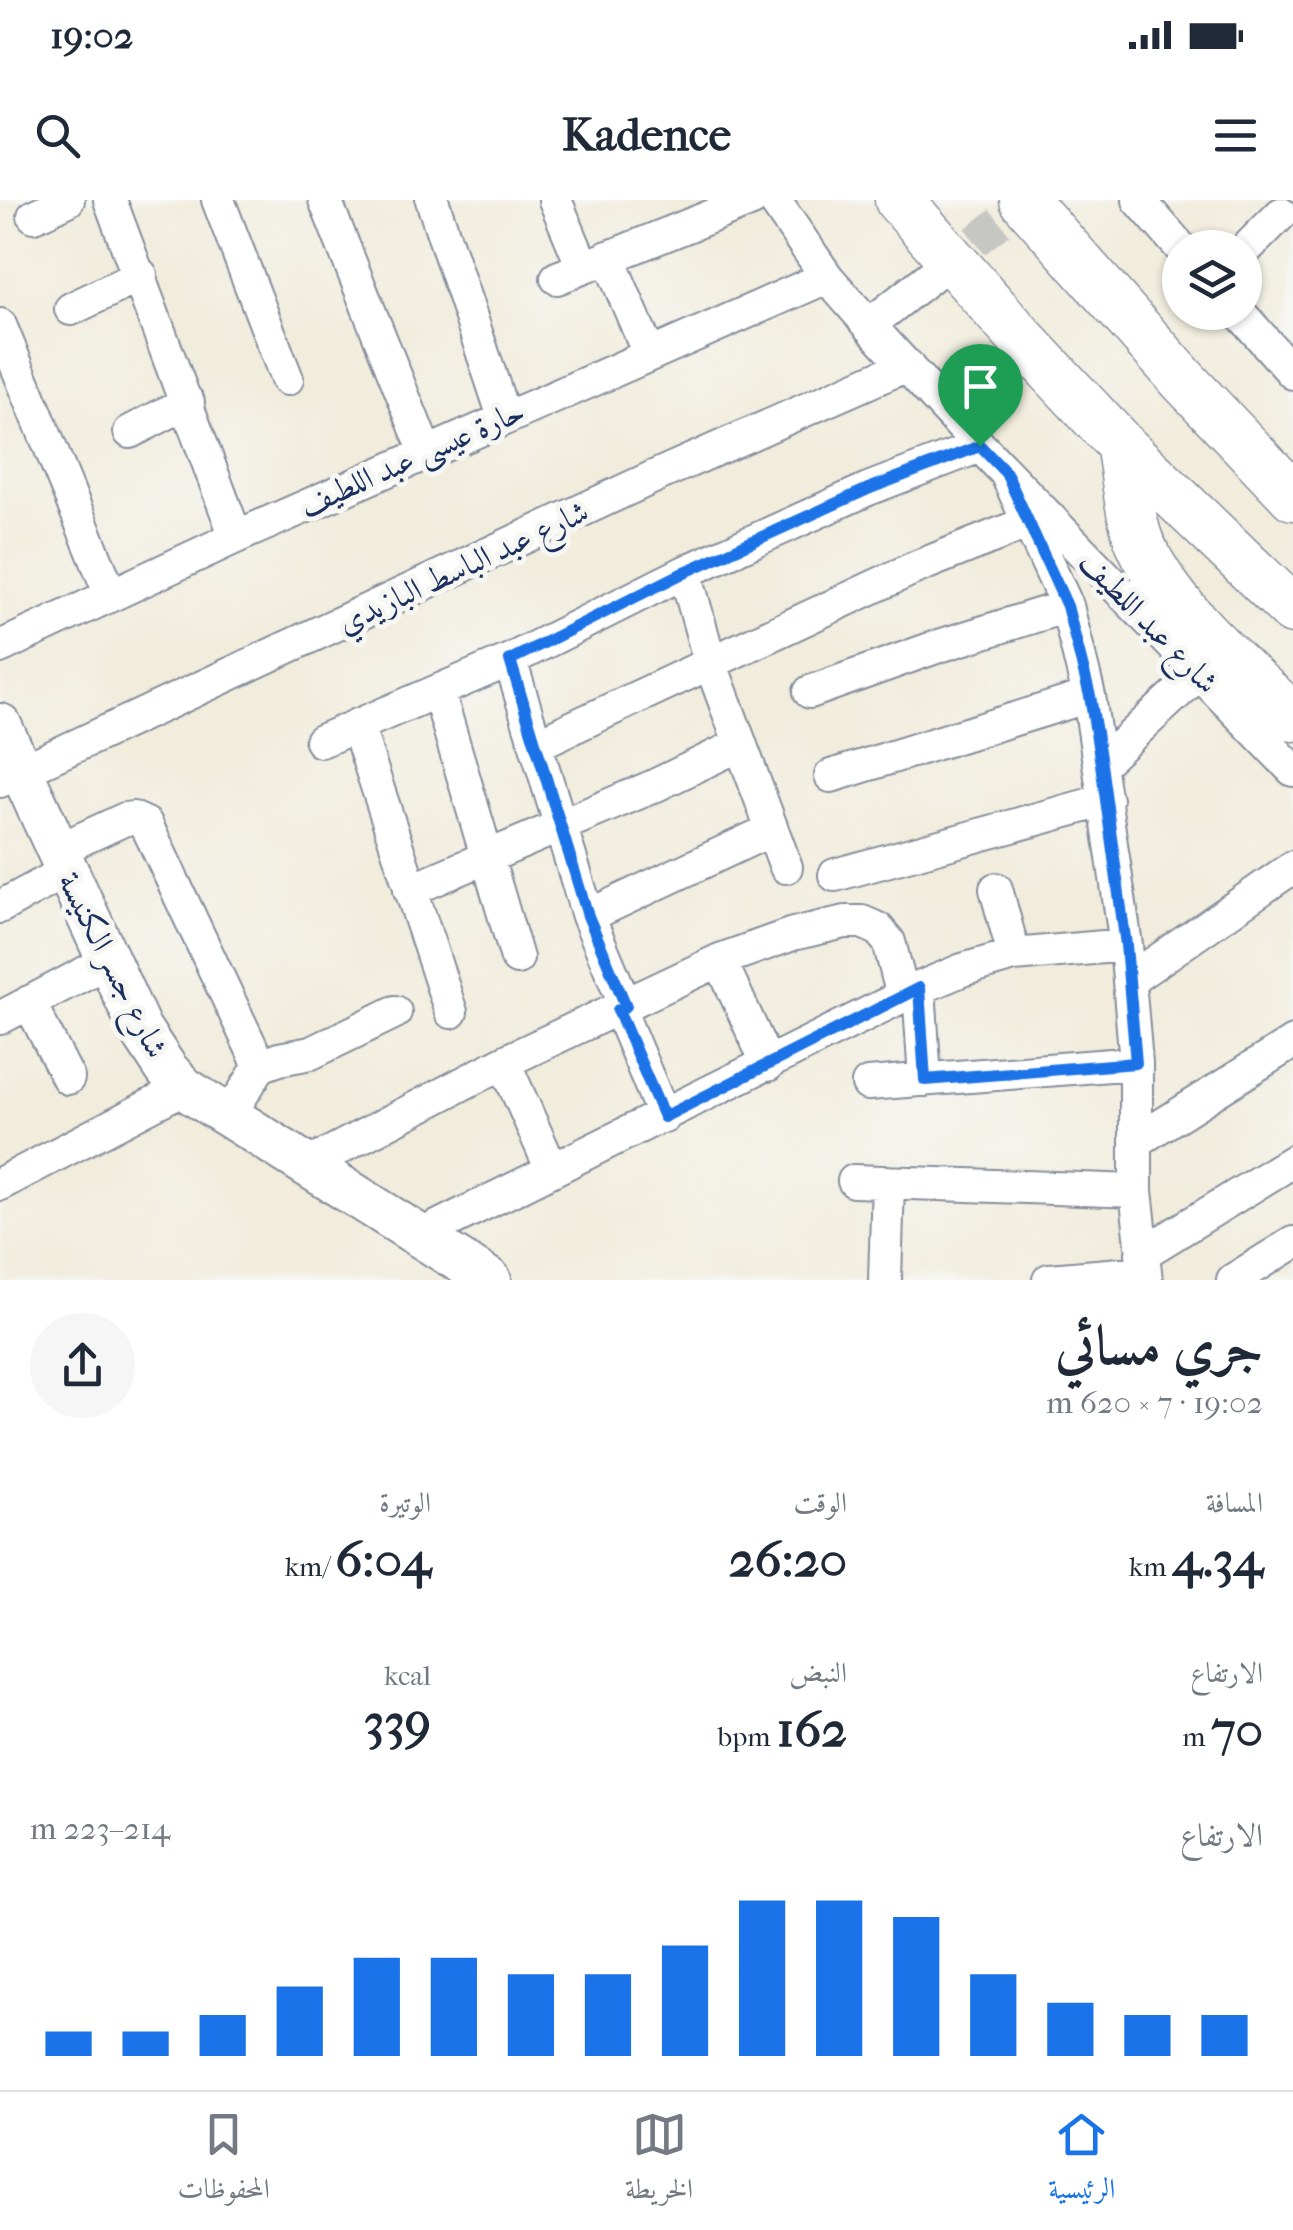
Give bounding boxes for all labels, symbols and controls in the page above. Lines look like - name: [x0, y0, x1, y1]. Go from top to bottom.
- text: 19:02: [50, 13, 133, 58]
- icon: search: [30, 108, 85, 163]
- icon: menu: [1208, 108, 1263, 163]
- text: Kadence: [562, 109, 731, 162]
- map controls: [1162, 230, 1262, 330]
- button: layers: [1162, 230, 1262, 330]
- pin: [938, 344, 1023, 447]
- icon: arrive: [953, 359, 1008, 414]
- street label: حارة عيسى عبد اللطيف: [294, 392, 532, 528]
- street label: شارع عبد الباسط البازيدي: [332, 493, 598, 649]
- street label: شارع عبد اللطيف: [1066, 543, 1226, 707]
- street label: شارع جسر الكنيسة: [43, 866, 176, 1068]
- button: share: [30, 1313, 135, 1418]
- text: جري مسائي: [1055, 1314, 1263, 1378]
- text: 19:02 · 7 × 620 m: [1046, 1384, 1263, 1421]
- text: الوتيرة: [379, 1486, 431, 1519]
- text: الوقت: [793, 1486, 847, 1519]
- text: المسافة: [1206, 1486, 1263, 1519]
- text: 6:04: [335, 1530, 431, 1589]
- text: 26:20: [729, 1530, 847, 1589]
- text: 4.34: [1173, 1530, 1263, 1589]
- text: /km: [285, 1550, 335, 1583]
- text: km: [1129, 1550, 1173, 1583]
- text: النبض: [789, 1656, 847, 1689]
- text: الارتفاع: [1190, 1656, 1263, 1689]
- text: kcal: [384, 1659, 431, 1692]
- text: 339: [364, 1692, 431, 1751]
- text: 162: [777, 1700, 847, 1759]
- text: 70: [1211, 1700, 1263, 1759]
- text: bpm: [718, 1720, 777, 1753]
- text: m: [1182, 1720, 1211, 1753]
- text: 214–223 m: [30, 1810, 170, 1847]
- text: الارتفاع: [1180, 1817, 1263, 1854]
- tab: المحفوظات: [178, 2107, 270, 2216]
- tab: الخريطة: [625, 2107, 693, 2216]
- tab: الرئيسية: [1048, 2107, 1115, 2216]

